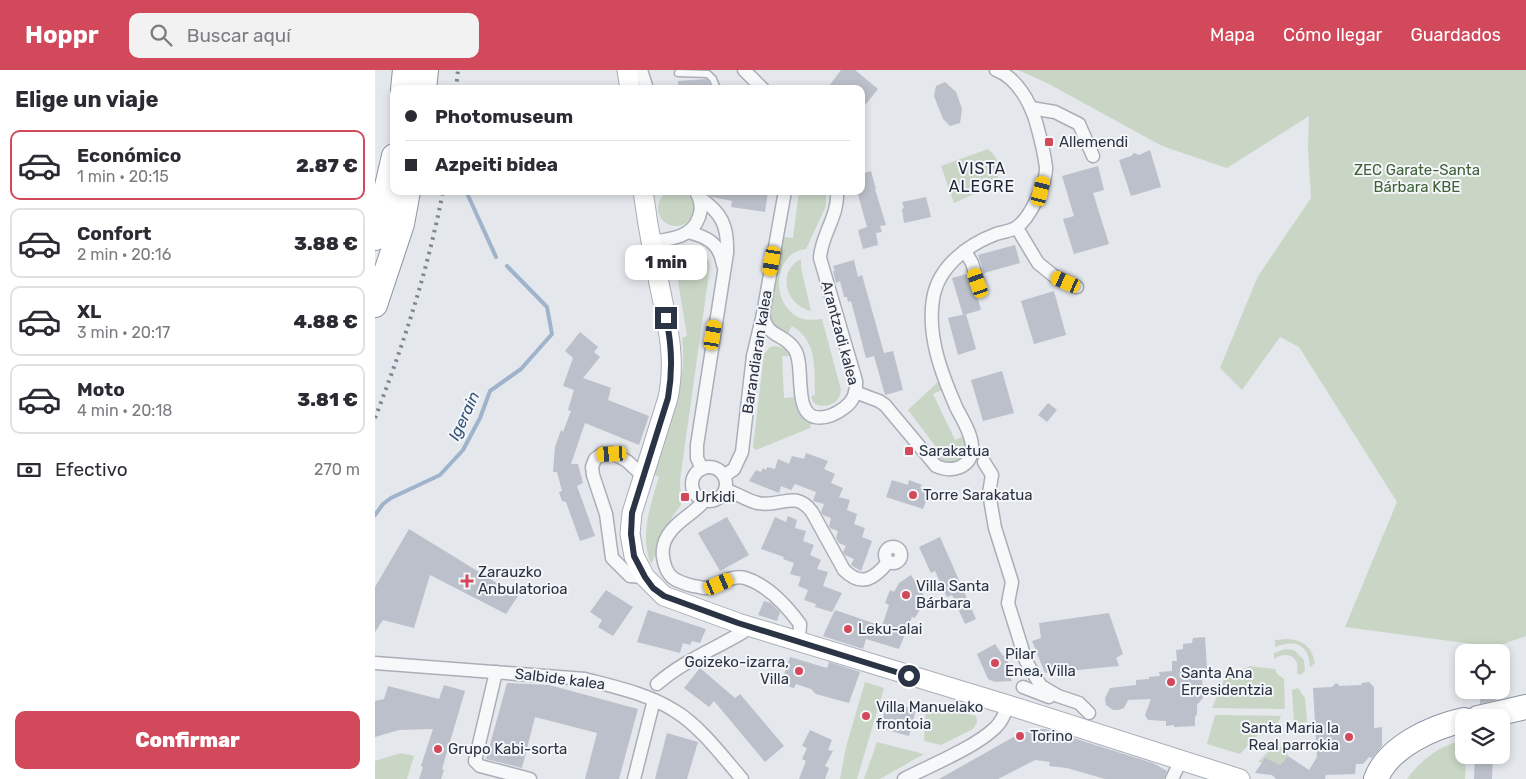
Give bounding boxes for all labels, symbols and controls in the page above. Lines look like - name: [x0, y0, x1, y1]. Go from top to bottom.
- search box: [129, 13, 479, 58]
- text: Hoppr: [25, 21, 99, 49]
- icon: search: [147, 21, 175, 49]
- text: Buscar aquí: [187, 24, 291, 47]
- text: Mapa: [1210, 24, 1255, 46]
- text: Cómo llegar: [1283, 24, 1382, 46]
- text: Guardados: [1410, 24, 1501, 46]
- text: Elige un viaje: [15, 86, 159, 113]
- text: Photomuseum: [435, 105, 573, 128]
- place label: Allemendi: [1059, 133, 1128, 151]
- marker: Allemendi: [1043, 136, 1055, 148]
- icon: car: [17, 143, 62, 188]
- text: Económico: [77, 144, 181, 167]
- text: Azpeiti bidea: [435, 153, 558, 176]
- text: 2.87 €: [296, 154, 358, 177]
- district label: VISTA ALEGRE: [949, 159, 1015, 196]
- park label: ZEC Garate-Santa Bárbara KBE: [1354, 161, 1480, 196]
- text: 1 min · 20:15: [77, 167, 169, 186]
- car: [1030, 175, 1051, 207]
- icon: car: [17, 221, 62, 266]
- text: Confort: [77, 222, 151, 245]
- text: 3.88 €: [294, 232, 358, 255]
- text: 2 min · 20:16: [77, 245, 171, 264]
- car: [762, 245, 781, 277]
- callout: 1 min: [625, 246, 707, 280]
- text: 1 min: [645, 253, 687, 272]
- car: [966, 266, 989, 300]
- car: [1049, 269, 1082, 295]
- street label: Arantzadi kalea: [817, 279, 863, 387]
- street label: Barandiaran kalea: [738, 289, 776, 415]
- icon: car: [17, 299, 62, 344]
- text: XL: [77, 300, 101, 323]
- route end: [655, 307, 677, 329]
- text: 4.88 €: [294, 310, 358, 333]
- car: [703, 319, 722, 351]
- text: 3 min · 20:17: [77, 323, 170, 342]
- icon: car: [17, 377, 62, 422]
- text: Moto: [77, 378, 125, 401]
- text: 3.81 €: [297, 388, 358, 411]
- water label: Igerain: [444, 388, 484, 444]
- text: 4 min · 20:18: [77, 401, 172, 420]
- place label: Sarakatua: [919, 442, 989, 460]
- marker: Sarakatua: [903, 445, 915, 457]
- car: [596, 446, 627, 462]
- icon: cash: [15, 456, 43, 484]
- text: Efectivo: [55, 458, 128, 481]
- text: 270 m: [314, 460, 360, 479]
- place label: Torre Sarakatua: [923, 486, 1033, 504]
- place label: Urkidi: [695, 488, 735, 506]
- marker: Torre Sarakatua: [907, 489, 919, 501]
- marker: Urkidi: [679, 491, 691, 503]
- place label: Zarauzko Anbulatorioa: [478, 563, 568, 598]
- car: [702, 571, 735, 597]
- marker: Zarauzko Anbulatorioa: [460, 574, 474, 588]
- place label: Villa Santa Bárbara: [916, 577, 989, 612]
- marker: Villa Santa Bárbara: [900, 589, 912, 601]
- place label: Leku-alai: [858, 620, 922, 638]
- marker: Leku-alai: [842, 623, 854, 635]
- map controls: [1455, 644, 1510, 764]
- button: locate: [1455, 644, 1510, 699]
- place label: Pilar Enea, Villa: [1005, 645, 1076, 680]
- place label: Goizeko-izarra, Villa: [685, 653, 789, 688]
- marker: Pilar Enea, Villa: [989, 657, 1001, 669]
- place label: Santa Ana Erresidentzia: [1181, 664, 1273, 699]
- street label: Salbide kalea: [514, 665, 606, 693]
- marker: Goizeko-izarra, Villa: [793, 665, 805, 677]
- route start: [898, 665, 920, 687]
- marker: Santa Ana Erresidentzia: [1165, 676, 1177, 688]
- place label: Villa Manuelako frontoia: [876, 698, 983, 733]
- button: layers: [1455, 709, 1510, 764]
- marker: Villa Manuelako frontoia: [860, 710, 872, 722]
- button: Confirmar: [15, 711, 360, 769]
- place label: Santa Maria la Real parrokia: [1241, 719, 1339, 754]
- place label: Torino: [1030, 727, 1073, 745]
- marker: Torino: [1014, 730, 1026, 742]
- marker: Santa Maria la Real parrokia: [1343, 731, 1355, 743]
- place label: Grupo Kabi-sorta: [448, 740, 567, 758]
- marker: Grupo Kabi-sorta: [432, 743, 444, 755]

